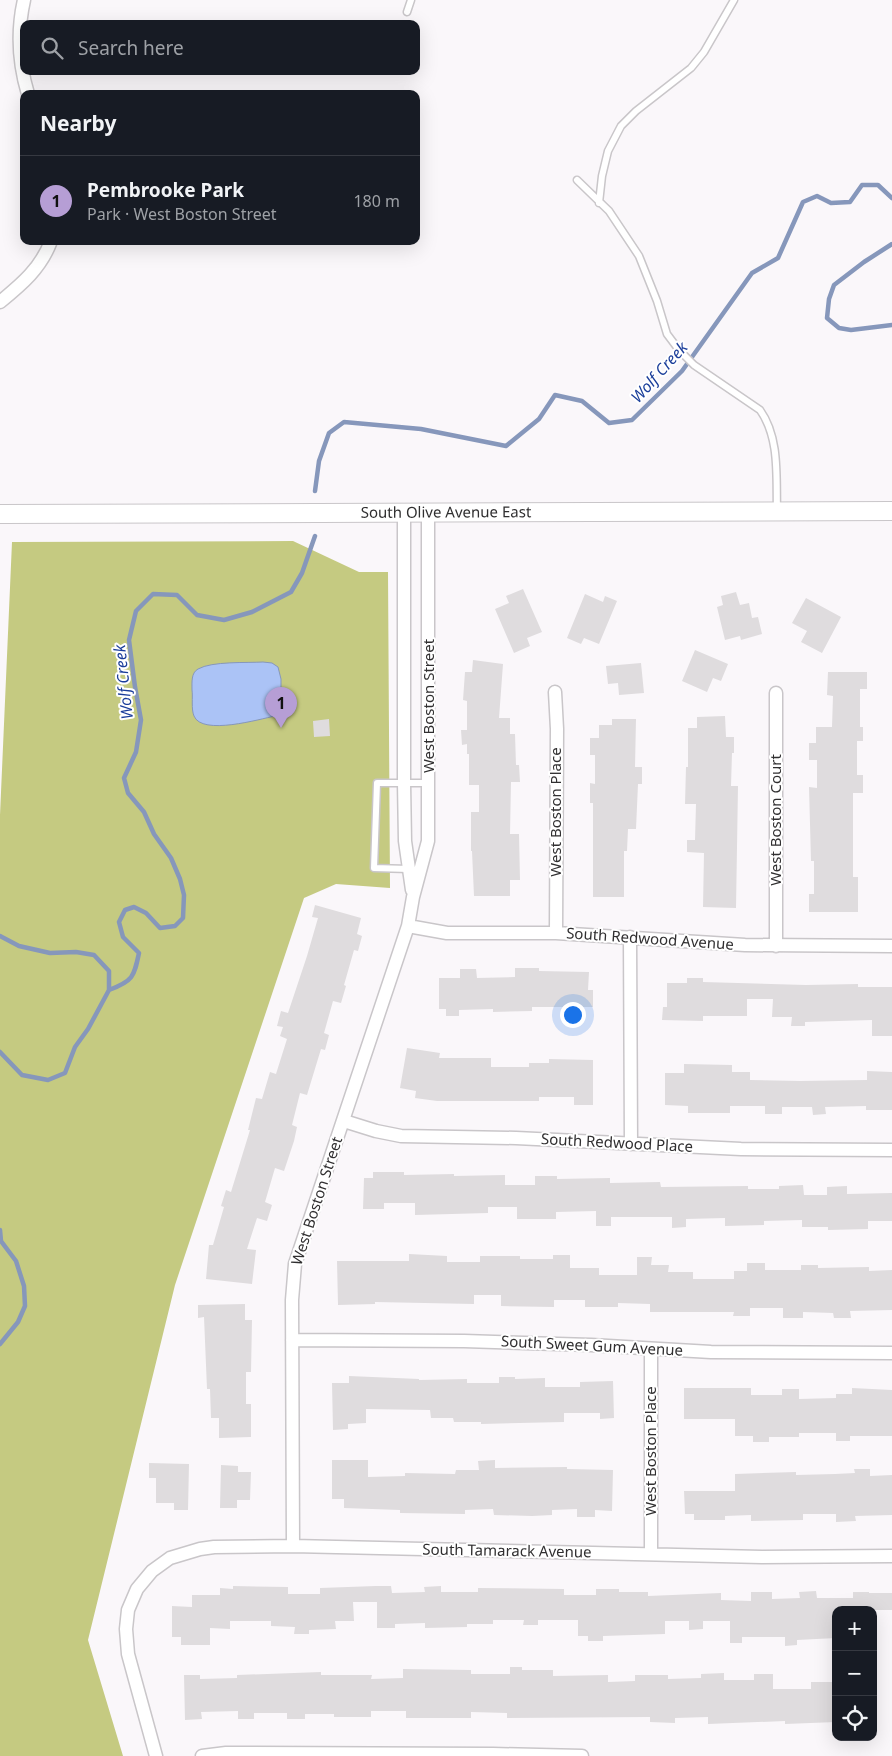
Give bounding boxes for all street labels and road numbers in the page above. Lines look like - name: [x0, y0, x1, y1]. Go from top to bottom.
- street label: South Olive Avenue East: [361, 501, 532, 522]
- street label: West Boston Street: [418, 638, 438, 773]
- street label: West Boston Place: [545, 747, 565, 877]
- street label: West Boston Court: [765, 754, 785, 886]
- street label: South Redwood Avenue: [566, 922, 735, 954]
- street label: South Redwood Place: [540, 1128, 694, 1156]
- street label: West Boston Street: [286, 1133, 346, 1268]
- street label: South Sweet Gum Avenue: [501, 1330, 684, 1360]
- street label: West Boston Place: [640, 1386, 660, 1516]
- street label: South Tamarack Avenue: [422, 1539, 592, 1561]

